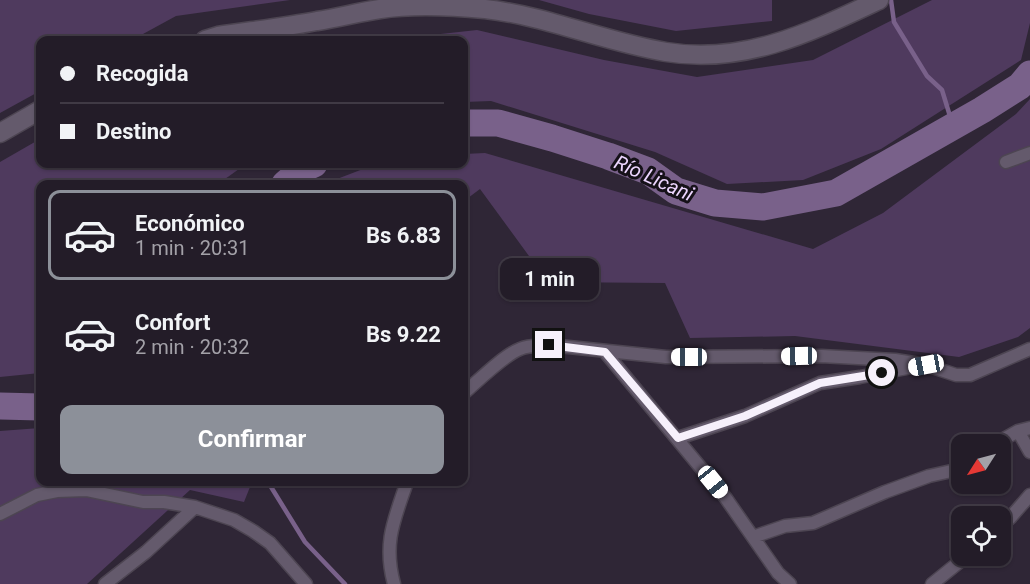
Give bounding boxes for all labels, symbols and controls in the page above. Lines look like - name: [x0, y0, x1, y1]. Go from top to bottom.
- text: Recogida: [96, 61, 188, 86]
- text: Destino: [96, 119, 172, 144]
- water label: Río Licani: [611, 150, 698, 206]
- icon: car: [63, 208, 117, 262]
- text: Económico: [135, 211, 245, 236]
- text: Bs 6.83: [366, 223, 441, 248]
- text: 1 min · 20:31: [135, 236, 250, 260]
- callout: 1 min: [500, 258, 598, 300]
- text: 1 min: [524, 267, 575, 291]
- icon: car: [63, 307, 117, 361]
- text: Confort: [135, 310, 210, 335]
- text: Bs 9.22: [366, 322, 441, 347]
- route end: [535, 331, 562, 358]
- text: 2 min · 20:32: [135, 335, 250, 359]
- car: [781, 347, 817, 365]
- car: [671, 348, 707, 366]
- car: [907, 353, 945, 377]
- route start: [868, 359, 895, 386]
- button: Confirmar: [60, 405, 444, 474]
- north arrow: [951, 434, 1011, 494]
- map controls: [951, 434, 1011, 566]
- car: [695, 462, 731, 502]
- button: locate: [951, 506, 1011, 566]

